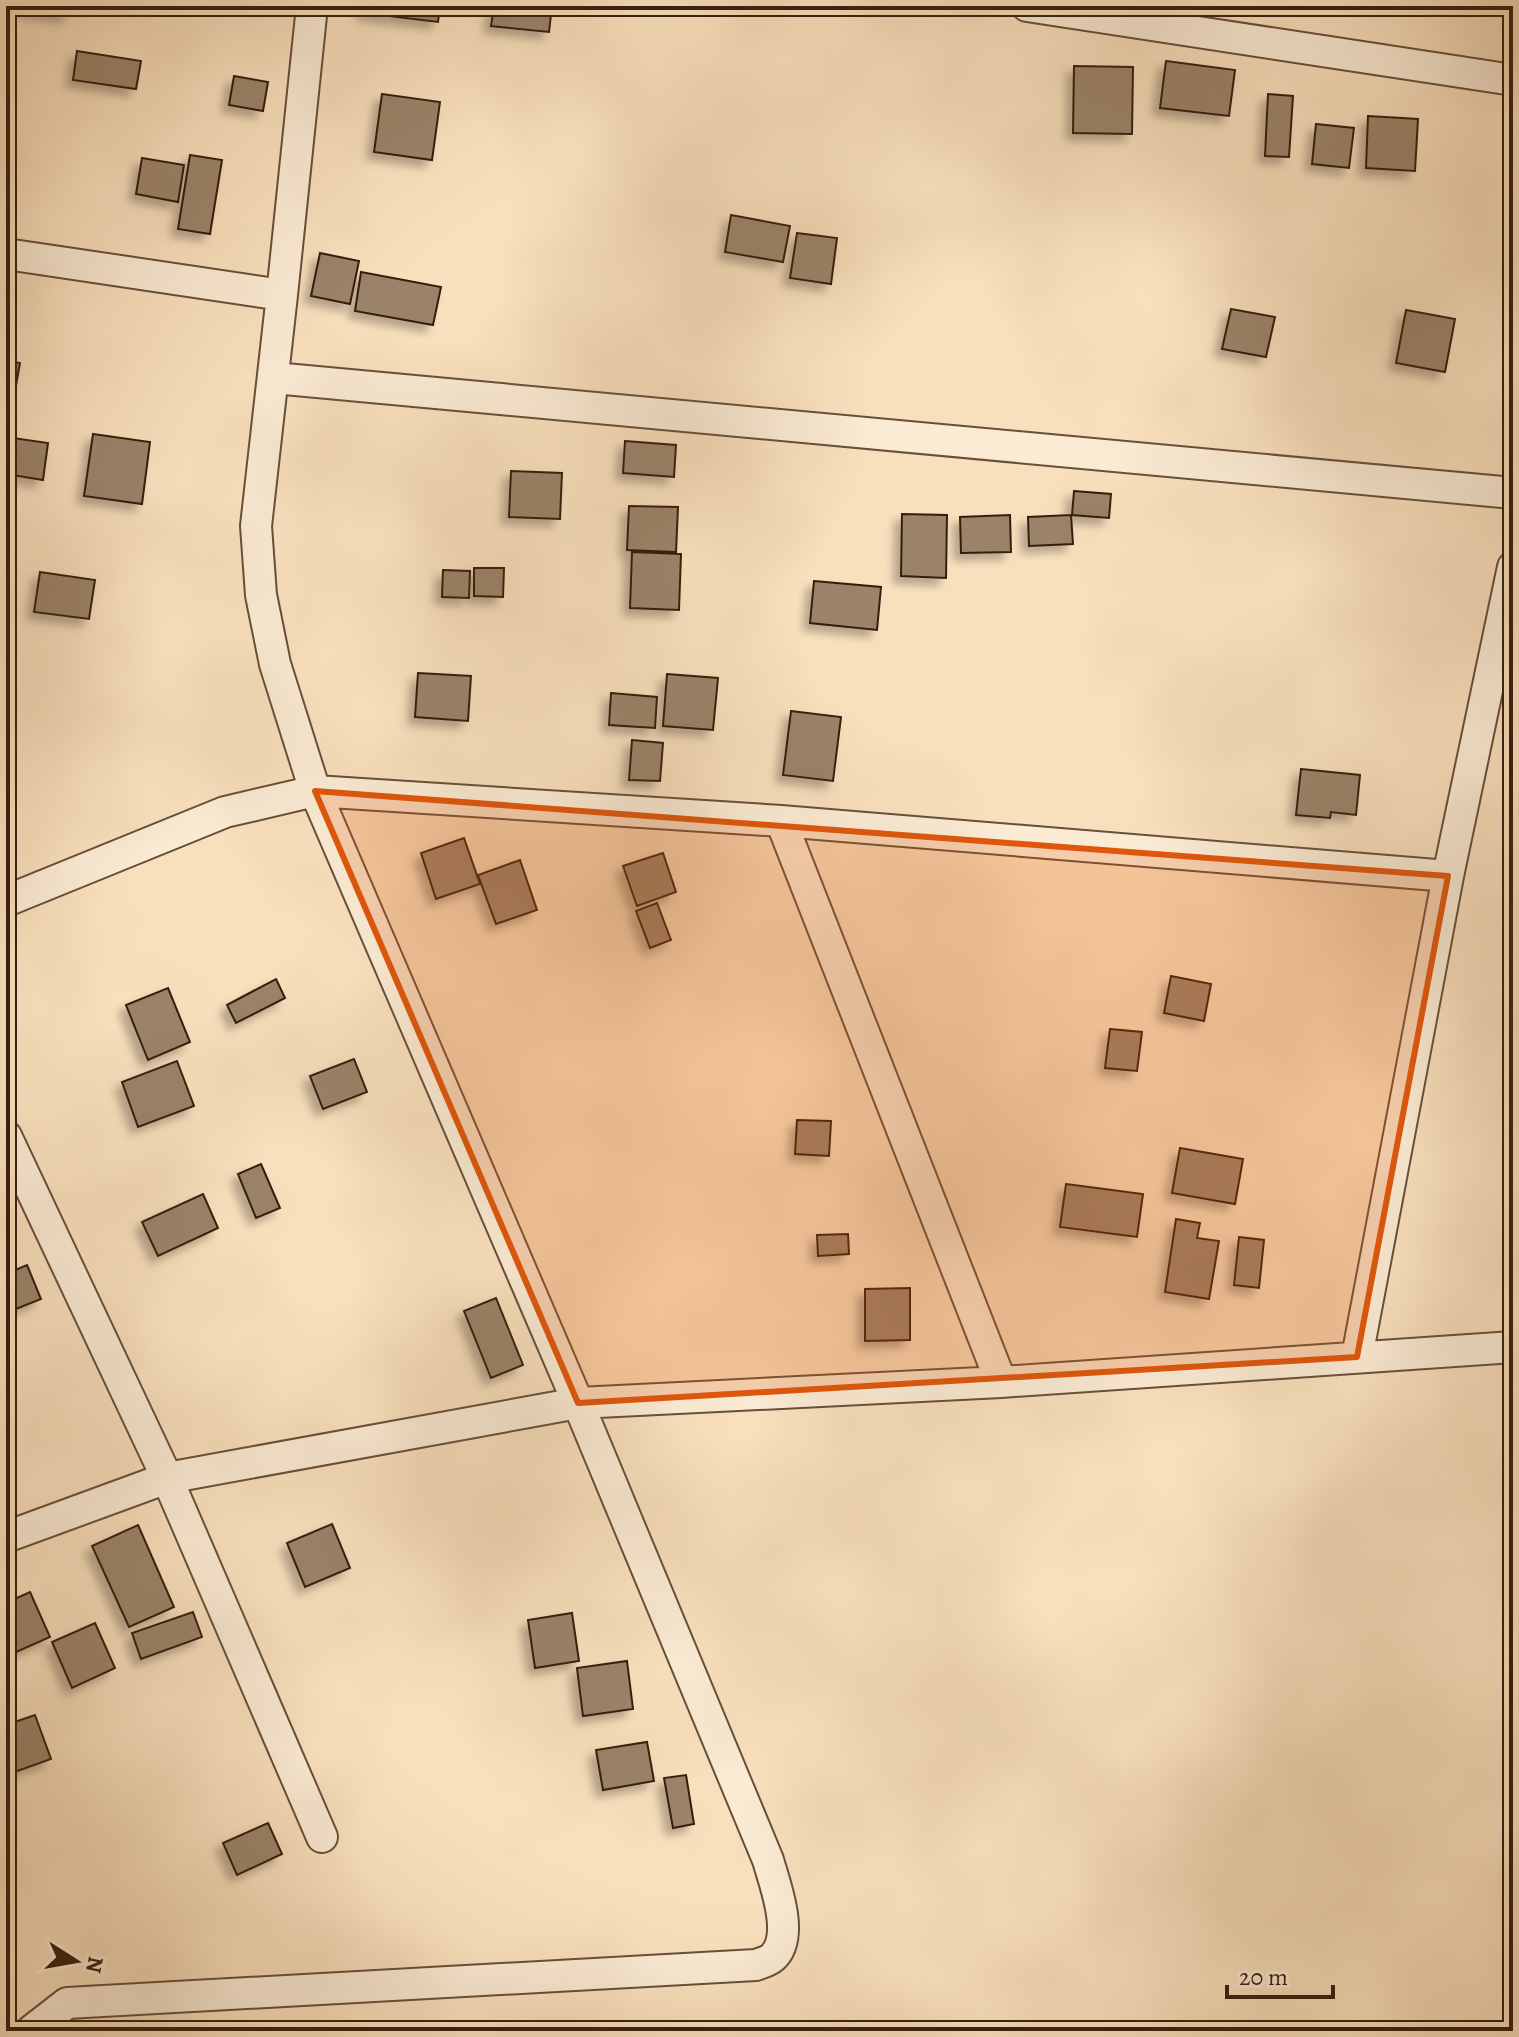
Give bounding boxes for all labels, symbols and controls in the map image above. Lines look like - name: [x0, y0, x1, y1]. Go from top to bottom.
- north arrow: [36, 1921, 116, 2001]
- scale bar: [1227, 1949, 1333, 1999]
- text: N: [78, 1954, 111, 1975]
- text: 20 m: [1239, 1961, 1288, 1993]

